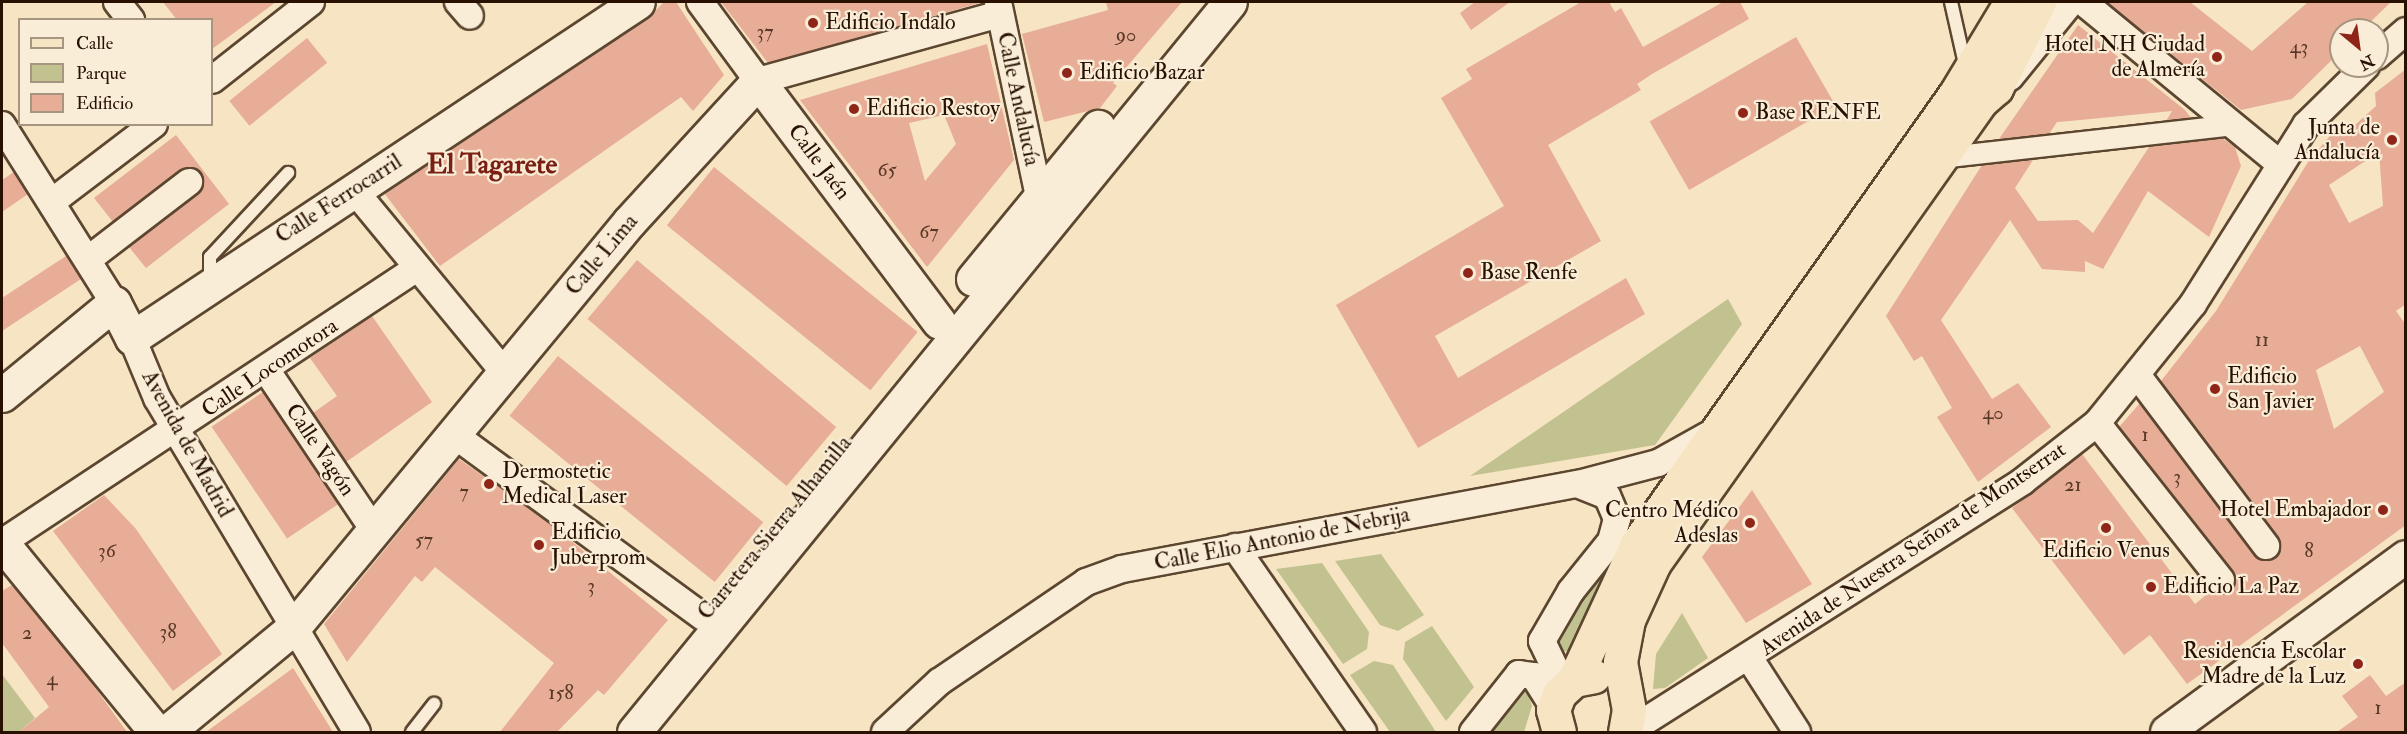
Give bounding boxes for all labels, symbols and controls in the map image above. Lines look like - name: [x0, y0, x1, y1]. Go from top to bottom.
- place label: Edificio Indalo: [825, 10, 956, 36]
- marker: Edificio Indalo: [806, 16, 820, 30]
- legend: [18, 18, 213, 126]
- north arrow: [2329, 18, 2389, 78]
- house number: 37: [757, 19, 773, 43]
- house number: 90: [1116, 22, 1136, 46]
- street label: Calle Andalucía: [991, 30, 1045, 168]
- place label: Hotel NH Ciudad de Almería: [2044, 31, 2205, 82]
- text: Calle: [76, 32, 113, 55]
- house number: 43: [2290, 34, 2308, 58]
- marker: Hotel NH Ciudad de Almería: [2210, 50, 2224, 64]
- text: N: [2356, 50, 2378, 74]
- place label: Edificio Bazar: [1079, 60, 1205, 86]
- text: Parque: [76, 62, 126, 85]
- marker: Edificio Bazar: [1060, 66, 1074, 80]
- text: Edificio: [76, 92, 133, 115]
- place label: Edificio Restoy: [866, 96, 1000, 122]
- place label: Base RENFE: [1755, 100, 1881, 126]
- marker: Edificio Restoy: [847, 102, 861, 116]
- marker: Base RENFE: [1736, 106, 1750, 120]
- place label: Junta de Andalucía: [2294, 114, 2380, 166]
- street label: Calle Jaén: [782, 119, 856, 205]
- marker: Junta de Andalucía: [2385, 133, 2399, 147]
- street label: Calle Ferrocarril: [271, 148, 407, 250]
- district label: El Tagarete: [427, 148, 557, 182]
- house number: 65: [878, 157, 896, 181]
- street label: Calle Lima: [560, 209, 644, 301]
- house number: 67: [919, 219, 939, 243]
- place label: Base Renfe: [1480, 260, 1577, 286]
- marker: Base Renfe: [1461, 266, 1475, 280]
- street label: Calle Locomotora: [197, 313, 343, 423]
- house number: 11: [2255, 327, 2269, 351]
- place label: Edificio San Javier: [2227, 363, 2314, 414]
- street label: Avenida de Madrid: [136, 366, 238, 522]
- marker: Edificio San Javier: [2208, 382, 2222, 396]
- street label: Calle Vagón: [280, 399, 360, 501]
- house number: 40: [1982, 400, 2004, 424]
- house number: 1: [2141, 422, 2149, 446]
- street label: Carretera Sierra Alhamilla: [693, 431, 857, 625]
- street label: Avenida de Nuestra Señora de Montserrat: [1755, 436, 2071, 662]
- place label: Dermostetic Medical Laser: [502, 458, 627, 510]
- house number: 3: [2173, 464, 2181, 488]
- house number: 21: [2064, 472, 2082, 496]
- marker: Dermostetic Medical Laser: [480, 475, 498, 493]
- house number: 7: [459, 479, 469, 503]
- place label: Centro Médico Adeslas: [1605, 497, 1738, 548]
- place label: Hotel Embajador: [2220, 497, 2371, 523]
- street label: Calle Elio Antonio de Nebrija: [1152, 501, 1412, 577]
- marker: Hotel Embajador: [2376, 503, 2390, 517]
- marker: Centro Médico Adeslas: [1743, 516, 1757, 530]
- place label: Edificio Juberprom: [551, 519, 646, 570]
- marker: Edificio Venus: [2099, 521, 2113, 535]
- house number: 57: [415, 527, 433, 551]
- house number: 36: [98, 538, 116, 562]
- marker: Edificio Juberprom: [532, 538, 546, 552]
- place label: Edificio Venus: [2042, 538, 2170, 564]
- house number: 8: [2304, 538, 2314, 562]
- house number: 3: [587, 573, 595, 597]
- place label: Edificio La Paz: [2163, 574, 2299, 600]
- marker: Edificio La Paz: [2144, 580, 2158, 594]
- house number: 38: [159, 619, 177, 643]
- house number: 2: [22, 620, 32, 644]
- place label: Residencia Escolar Madre de la Luz: [2183, 638, 2346, 690]
- marker: Residencia Escolar Madre de la Luz: [2351, 657, 2365, 671]
- house number: 4: [47, 666, 57, 690]
- house number: 158: [548, 680, 574, 704]
- house number: 1: [2374, 695, 2382, 719]

